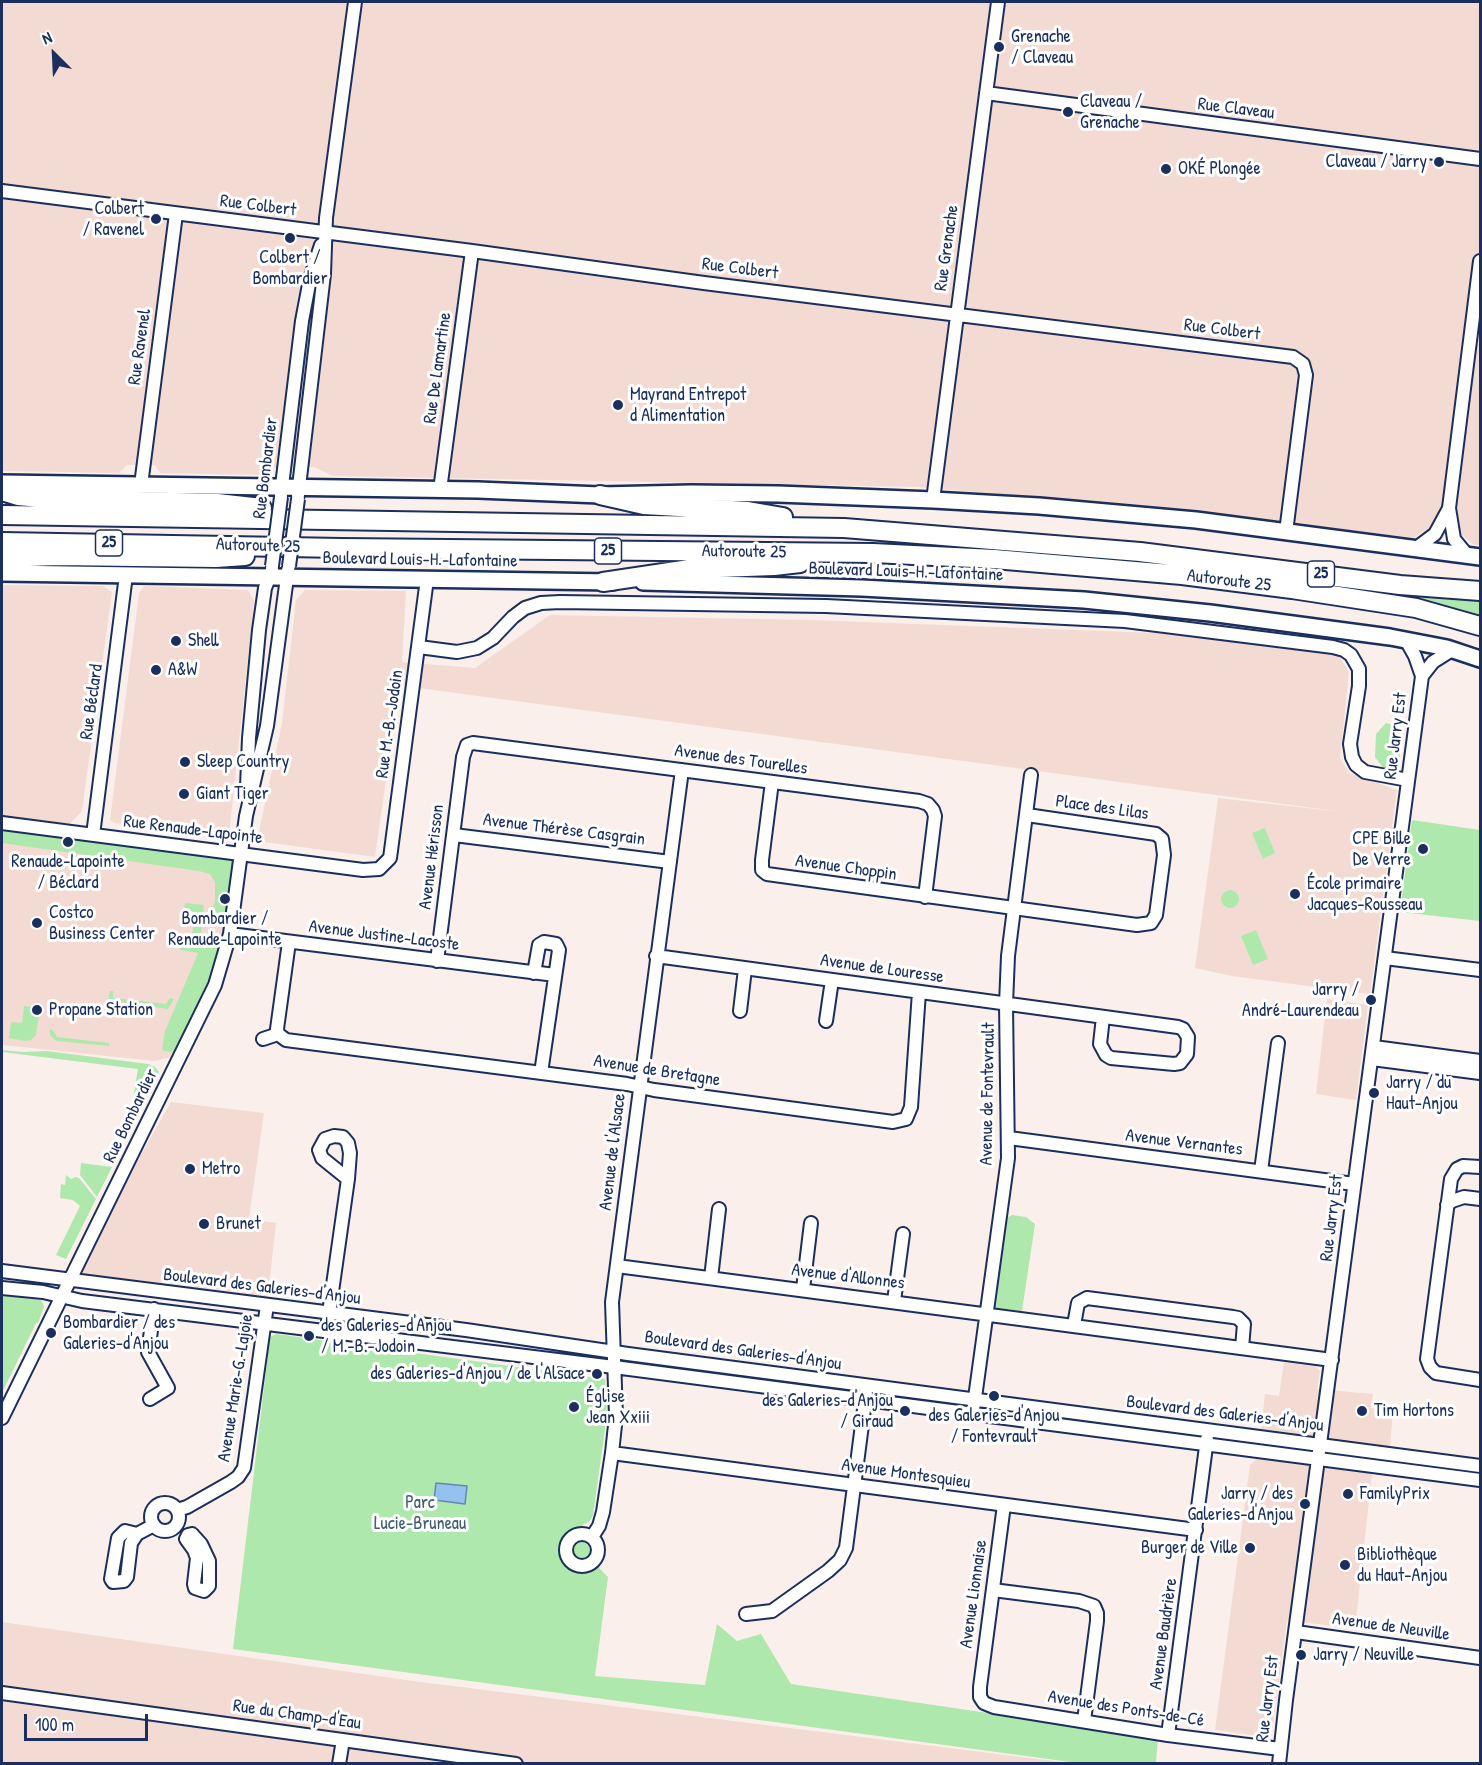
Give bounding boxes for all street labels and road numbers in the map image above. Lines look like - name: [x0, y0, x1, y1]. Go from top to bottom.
- street label: Rue Claveau: [1196, 94, 1276, 124]
- street label: Rue Colbert: [219, 191, 297, 221]
- street label: Rue Grenache: [930, 204, 964, 292]
- street label: Rue Colbert: [701, 254, 779, 284]
- street label: Rue Ravenel: [124, 308, 156, 386]
- street label: Rue De Lamartine: [420, 311, 456, 425]
- street label: Rue Colbert: [1183, 315, 1261, 345]
- street label: Rue Bombardier: [249, 416, 283, 520]
- road number: 25: [96, 530, 122, 556]
- street label: Autoroute 25: [215, 534, 301, 558]
- road number: 25: [594, 538, 622, 564]
- street label: Autoroute 25: [702, 540, 786, 564]
- street label: Boulevard Louis-H.-Lafontaine: [322, 548, 518, 572]
- street label: Boulevard Louis-H.-Lafontaine: [808, 558, 1004, 586]
- road number: 25: [1308, 561, 1334, 587]
- street label: Autoroute 25: [1186, 565, 1272, 597]
- street label: Rue Béclard: [76, 663, 108, 741]
- street label: Rue M.-B.-Jodoin: [372, 668, 408, 780]
- street label: Rue Jarry Est: [1380, 691, 1412, 781]
- street label: Avenue des Tourelles: [673, 740, 809, 780]
- street label: Place des Lilas: [1054, 791, 1150, 825]
- street label: Avenue Hérisson: [415, 803, 449, 911]
- street label: Avenue Thérèse Casgrain: [482, 809, 646, 851]
- street label: Rue Renaude-Lapointe: [122, 811, 264, 849]
- street label: Avenue Choppin: [794, 850, 898, 886]
- street label: Avenue Justine-Lacoste: [307, 916, 461, 956]
- street label: Avenue de Louresse: [819, 950, 945, 988]
- street label: Avenue de Fontevrault: [976, 1022, 1000, 1166]
- street label: Avenue de Bretagne: [592, 1050, 722, 1092]
- street label: Rue Bombardier: [99, 1065, 163, 1167]
- street label: Avenue de l'Alsace: [595, 1092, 631, 1212]
- street label: Avenue Vernantes: [1124, 1125, 1244, 1161]
- street label: Rue Jarry Est: [1316, 1173, 1348, 1263]
- street label: Avenue d'Allonnes: [790, 1259, 906, 1295]
- street label: Boulevard des Galeries-d'Anjou: [162, 1264, 362, 1310]
- street label: Avenue Marie-G.-Lajoie: [214, 1313, 258, 1463]
- street label: Boulevard des Galeries-d'Anjou: [643, 1326, 843, 1376]
- street label: Boulevard des Galeries-d'Anjou: [1125, 1391, 1325, 1437]
- street label: Avenue Montesquieu: [840, 1454, 972, 1494]
- street label: Avenue Lionnaise: [956, 1538, 992, 1650]
- street label: Avenue Baudrière: [1145, 1577, 1183, 1691]
- street label: Avenue de Neuville: [1331, 1608, 1451, 1646]
- street label: Rue Jarry Est: [1252, 1654, 1284, 1744]
- street label: Avenue des Ponts-de-Cé: [1046, 1686, 1206, 1732]
- street label: Rue du Champ-d'Eau: [232, 1695, 362, 1735]

